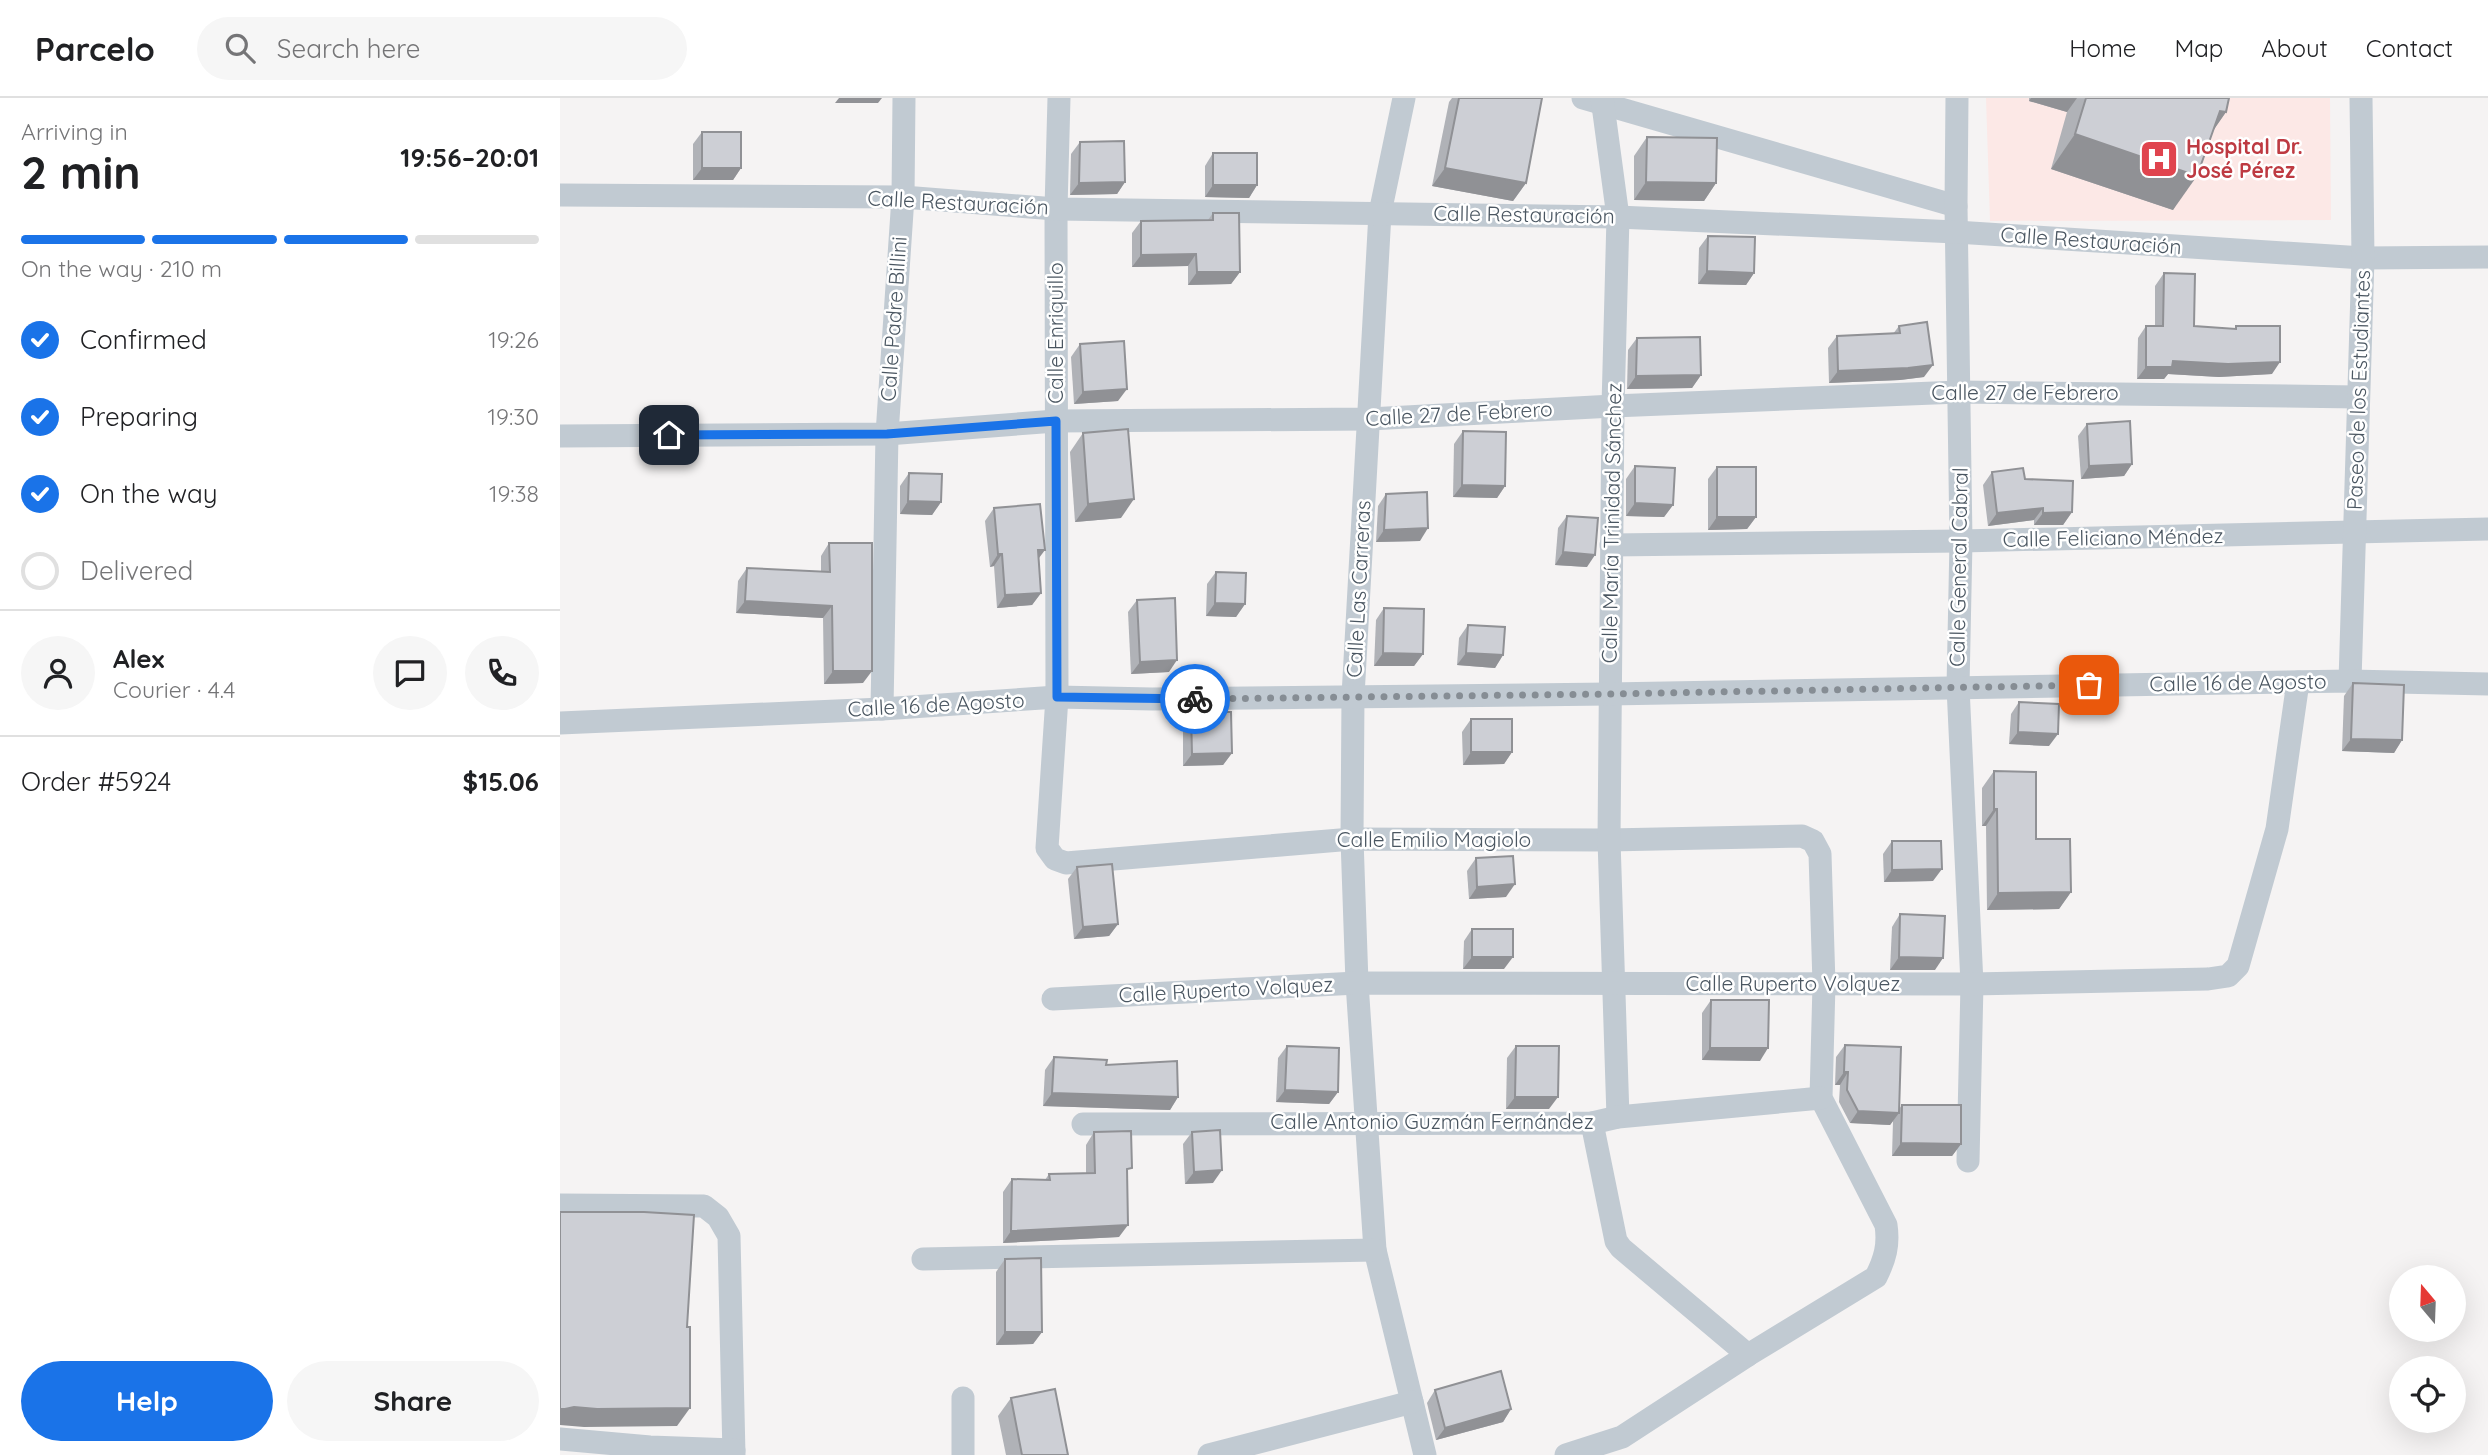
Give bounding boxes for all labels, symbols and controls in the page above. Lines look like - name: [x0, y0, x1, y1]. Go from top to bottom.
- search box: [197, 17, 687, 80]
- text: Parcelo: [35, 28, 155, 69]
- icon: search: [221, 29, 259, 67]
- text: Search here: [277, 32, 420, 65]
- text: Home: [2069, 33, 2136, 63]
- text: Map: [2174, 33, 2223, 63]
- text: About: [2261, 33, 2328, 63]
- text: Contact: [2366, 33, 2453, 63]
- text: Arriving in: [21, 117, 128, 146]
- place label: Hospital Dr. José Pérez: [2186, 133, 2303, 183]
- hospital icon: Hospital Dr. José Pérez: [2138, 138, 2180, 180]
- text: 19:56–20:01: [400, 141, 539, 174]
- text: 2 min: [21, 143, 141, 201]
- street label: Calle Restauración: [867, 184, 1049, 220]
- street label: Calle Restauración: [1433, 199, 1615, 229]
- street label: Calle Restauración: [2000, 221, 2183, 259]
- street label: Calle Padre Billini: [874, 235, 912, 402]
- text: On the way · 210 m: [21, 254, 222, 283]
- street label: Calle Enriquillo: [1042, 262, 1068, 404]
- street label: Paseo de los Estudiantes: [2341, 270, 2375, 510]
- icon: check: [21, 321, 59, 359]
- text: Confirmed: [80, 323, 207, 356]
- text: 19:26: [488, 325, 539, 354]
- street label: Calle 27 de Febrero: [1931, 379, 2119, 405]
- street label: Calle María Trinidad Sánchez: [1596, 382, 1626, 663]
- street label: Calle 27 de Febrero: [1365, 395, 1553, 431]
- icon: check: [21, 398, 59, 436]
- text: Preparing: [80, 400, 198, 433]
- text: 19:30: [488, 402, 539, 431]
- pin: [639, 405, 699, 465]
- icon: home: [650, 416, 688, 454]
- street label: Calle General Cabral: [1943, 467, 1973, 667]
- icon: check: [21, 475, 59, 513]
- text: On the way: [80, 477, 218, 510]
- text: 19:38: [489, 479, 539, 508]
- street label: Calle Las Carreras: [1340, 500, 1376, 678]
- street label: Calle Feliciano Méndez: [2002, 522, 2224, 552]
- text: Delivered: [80, 554, 193, 587]
- button: person: [21, 636, 95, 710]
- button: chat: [373, 636, 447, 710]
- button: phone: [465, 636, 539, 710]
- text: Alex: [113, 642, 164, 675]
- pin: [2059, 655, 2119, 715]
- courier: [1160, 664, 1230, 734]
- icon: bag: [2070, 666, 2108, 704]
- street label: Calle 16 de Agosto: [2149, 667, 2327, 697]
- text: Courier · 4.4: [113, 675, 235, 704]
- icon: bike: [1176, 680, 1214, 718]
- street label: Calle 16 de Agosto: [847, 686, 1025, 722]
- text: Order #5924: [21, 765, 171, 798]
- text: $15.06: [463, 765, 539, 798]
- street label: Calle Emilio Magiolo: [1337, 826, 1531, 852]
- street label: Calle Ruperto Volquez: [1118, 970, 1334, 1008]
- street label: Calle Ruperto Volquez: [1686, 970, 1900, 996]
- street label: Calle Antonio Guzmán Fernández: [1270, 1108, 1594, 1134]
- north arrow: [2389, 1265, 2466, 1342]
- map controls: [2389, 1265, 2466, 1433]
- button: locate: [2389, 1356, 2466, 1433]
- button: Help: [21, 1361, 273, 1441]
- button: Share: [287, 1361, 539, 1441]

